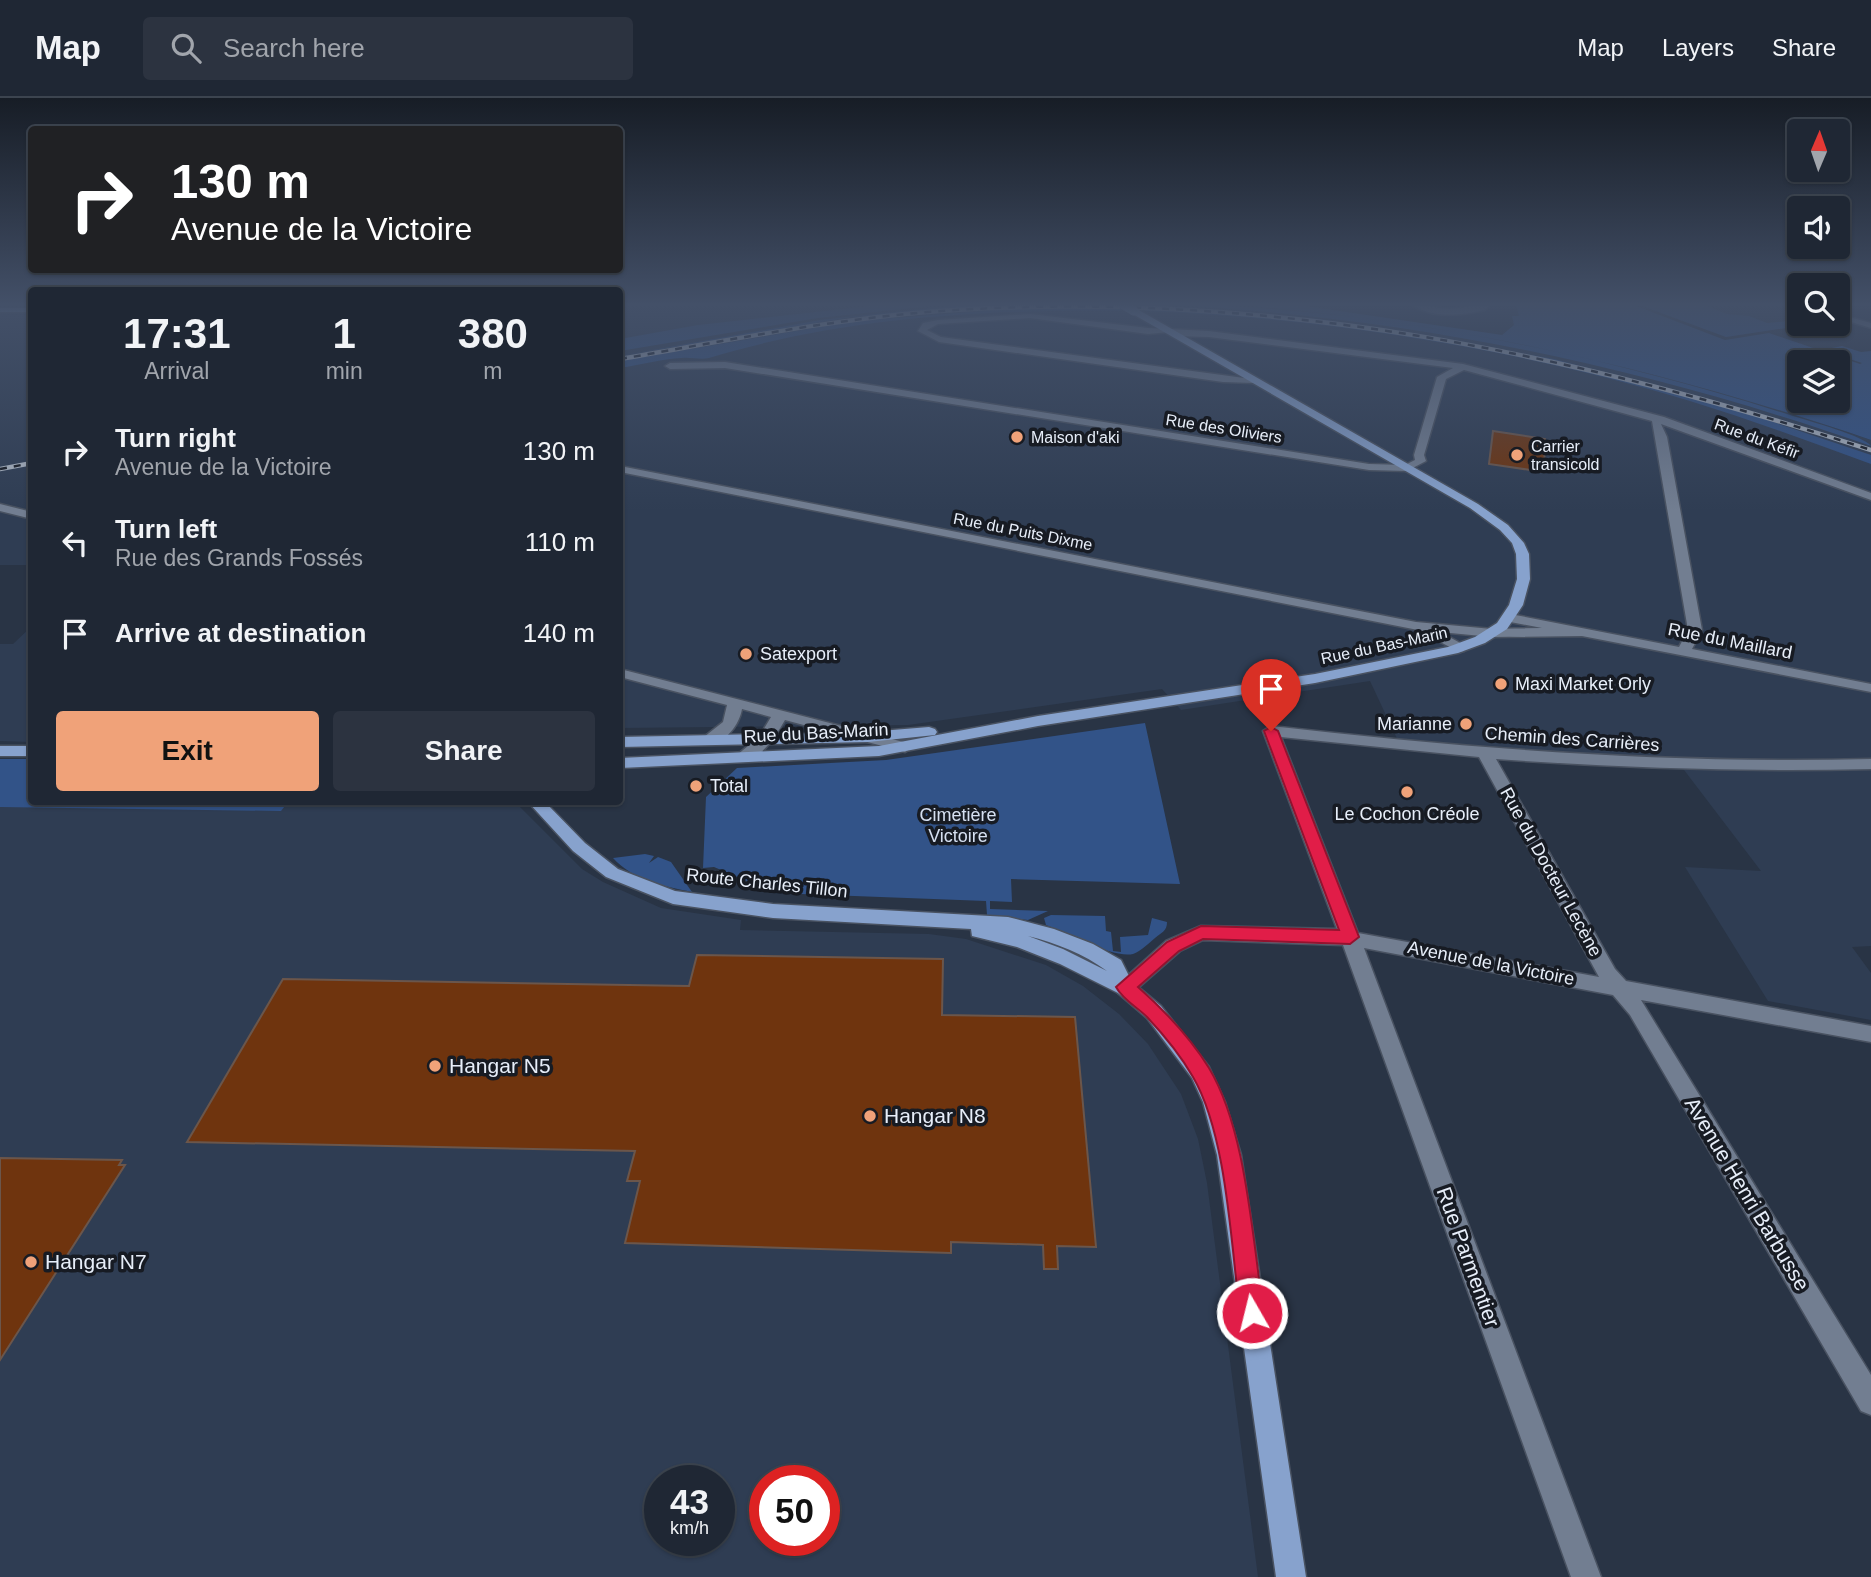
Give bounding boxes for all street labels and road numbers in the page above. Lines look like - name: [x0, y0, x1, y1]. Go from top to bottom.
- street label: Rue des Oliviers: [1165, 411, 1283, 446]
- street label: Rue du Kéfir: [1712, 415, 1802, 462]
- street label: Rue du Puits Dixme: [952, 510, 1094, 553]
- street label: Rue du Maillard: [1666, 619, 1794, 663]
- street label: Rue du Bas-Marin: [1319, 624, 1449, 667]
- street label: Rue du Bas-Marin: [743, 719, 889, 747]
- street label: Chemin des Carrières: [1484, 723, 1660, 755]
- street label: Rue du Docteur Lecène: [1496, 784, 1606, 960]
- street label: Route Charles Tillon: [685, 865, 849, 901]
- street label: Avenue de la Victoire: [1406, 937, 1576, 989]
- street label: Avenue Henri Barbusse: [1681, 1093, 1814, 1295]
- street label: Rue Parmentier: [1433, 1184, 1504, 1330]

